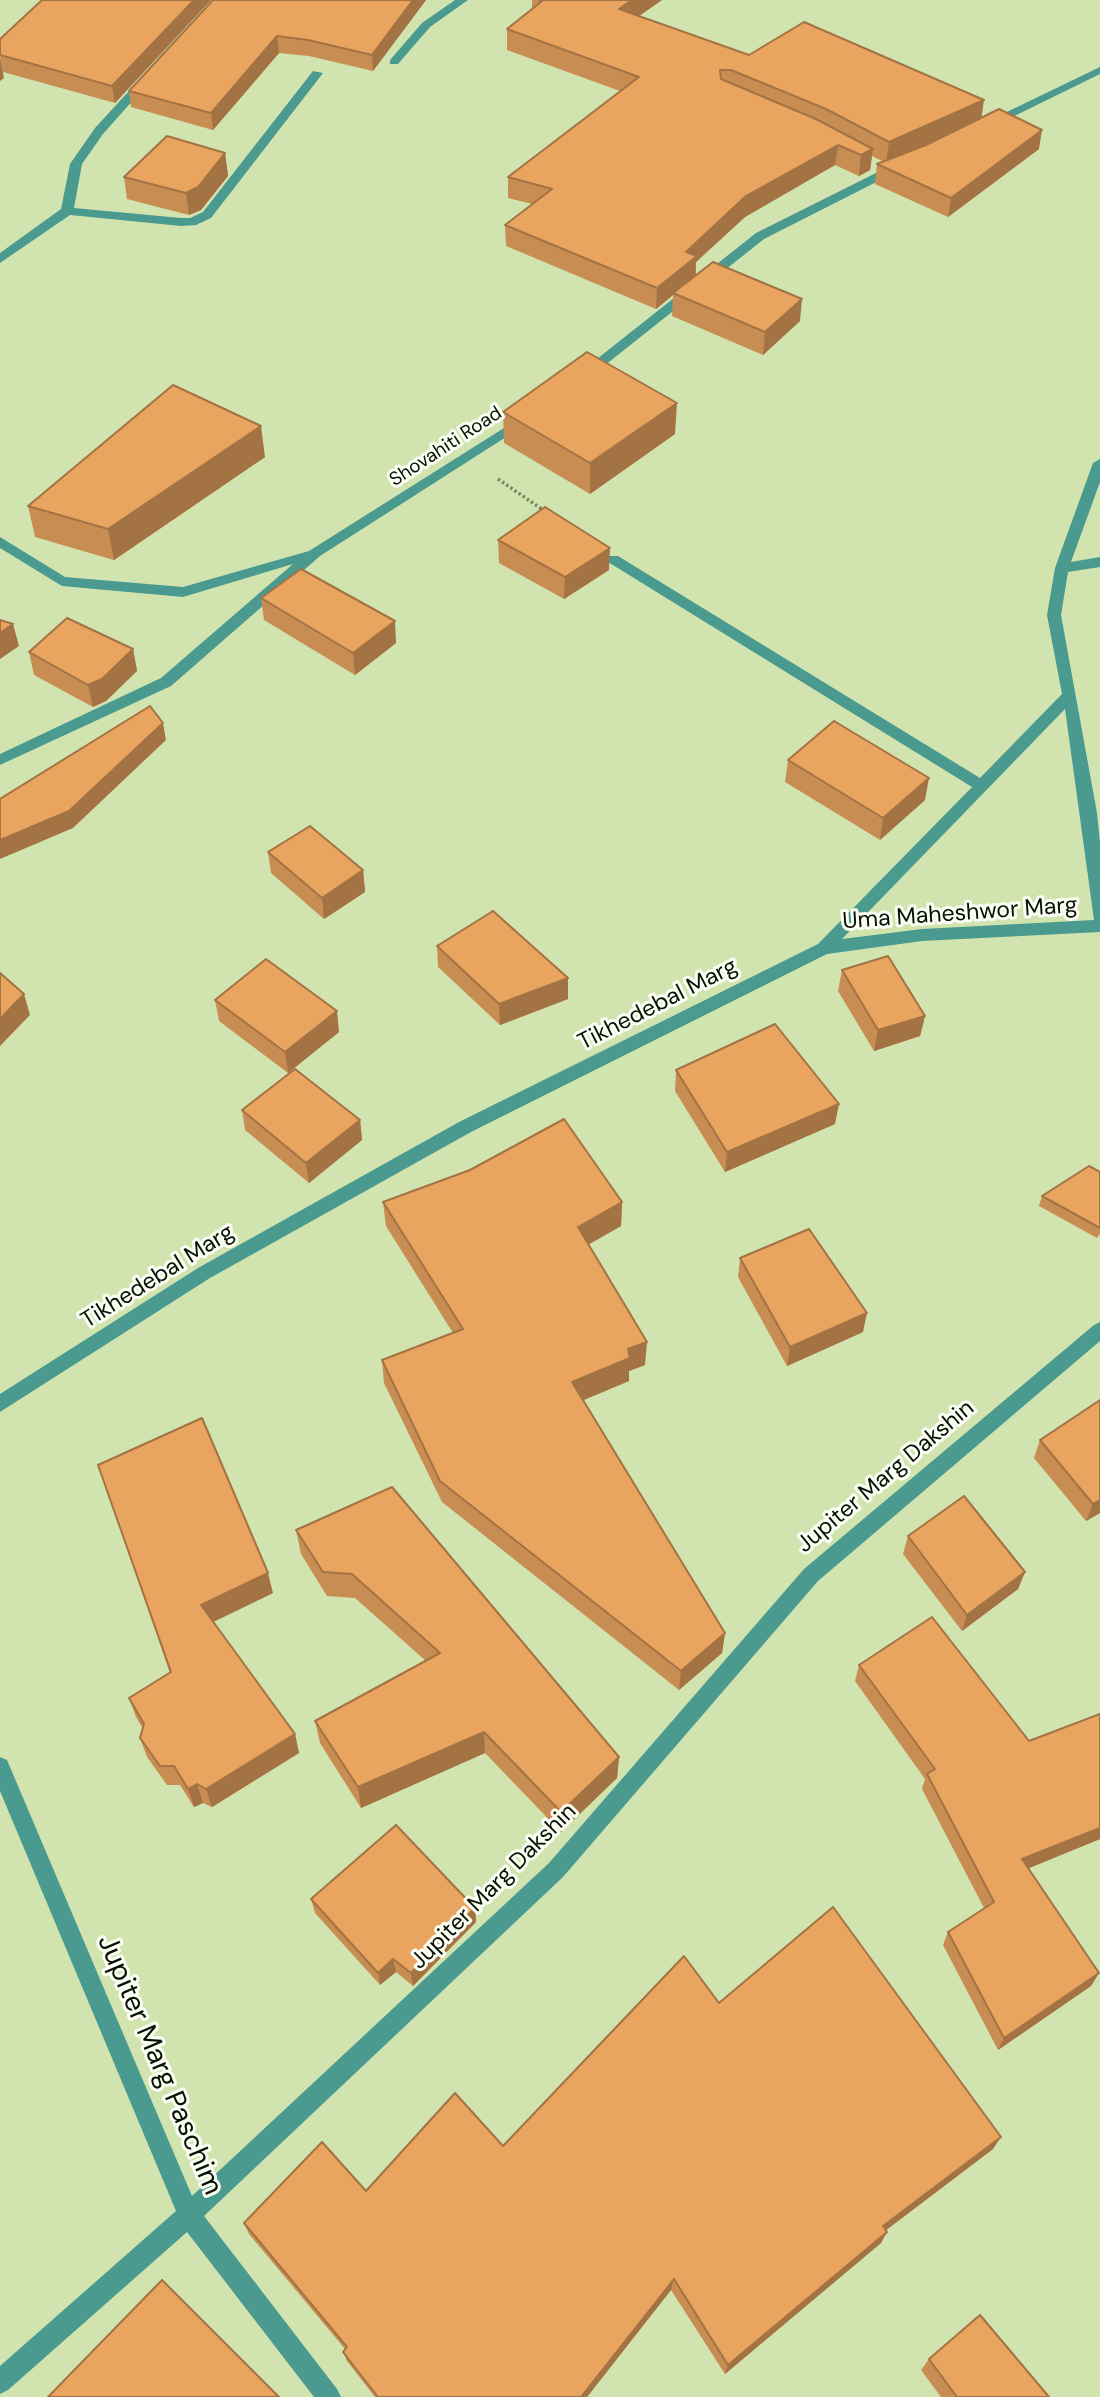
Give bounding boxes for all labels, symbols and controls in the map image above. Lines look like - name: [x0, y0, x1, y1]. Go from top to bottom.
- street label: Shovahiti Road: [386, 402, 506, 492]
- street label: Uma Maheshwor Marg: [842, 892, 1078, 936]
- street label: Tikhedebal Marg: [574, 953, 742, 1057]
- street label: Tikhedebal Marg: [77, 1219, 239, 1335]
- street label: Jupiter Marg Dakshin: [792, 1395, 980, 1559]
- street label: Jupiter Marg Dakshin: [405, 1798, 583, 1976]
- street label: Jupiter Marg Paschim: [89, 1930, 229, 2200]

